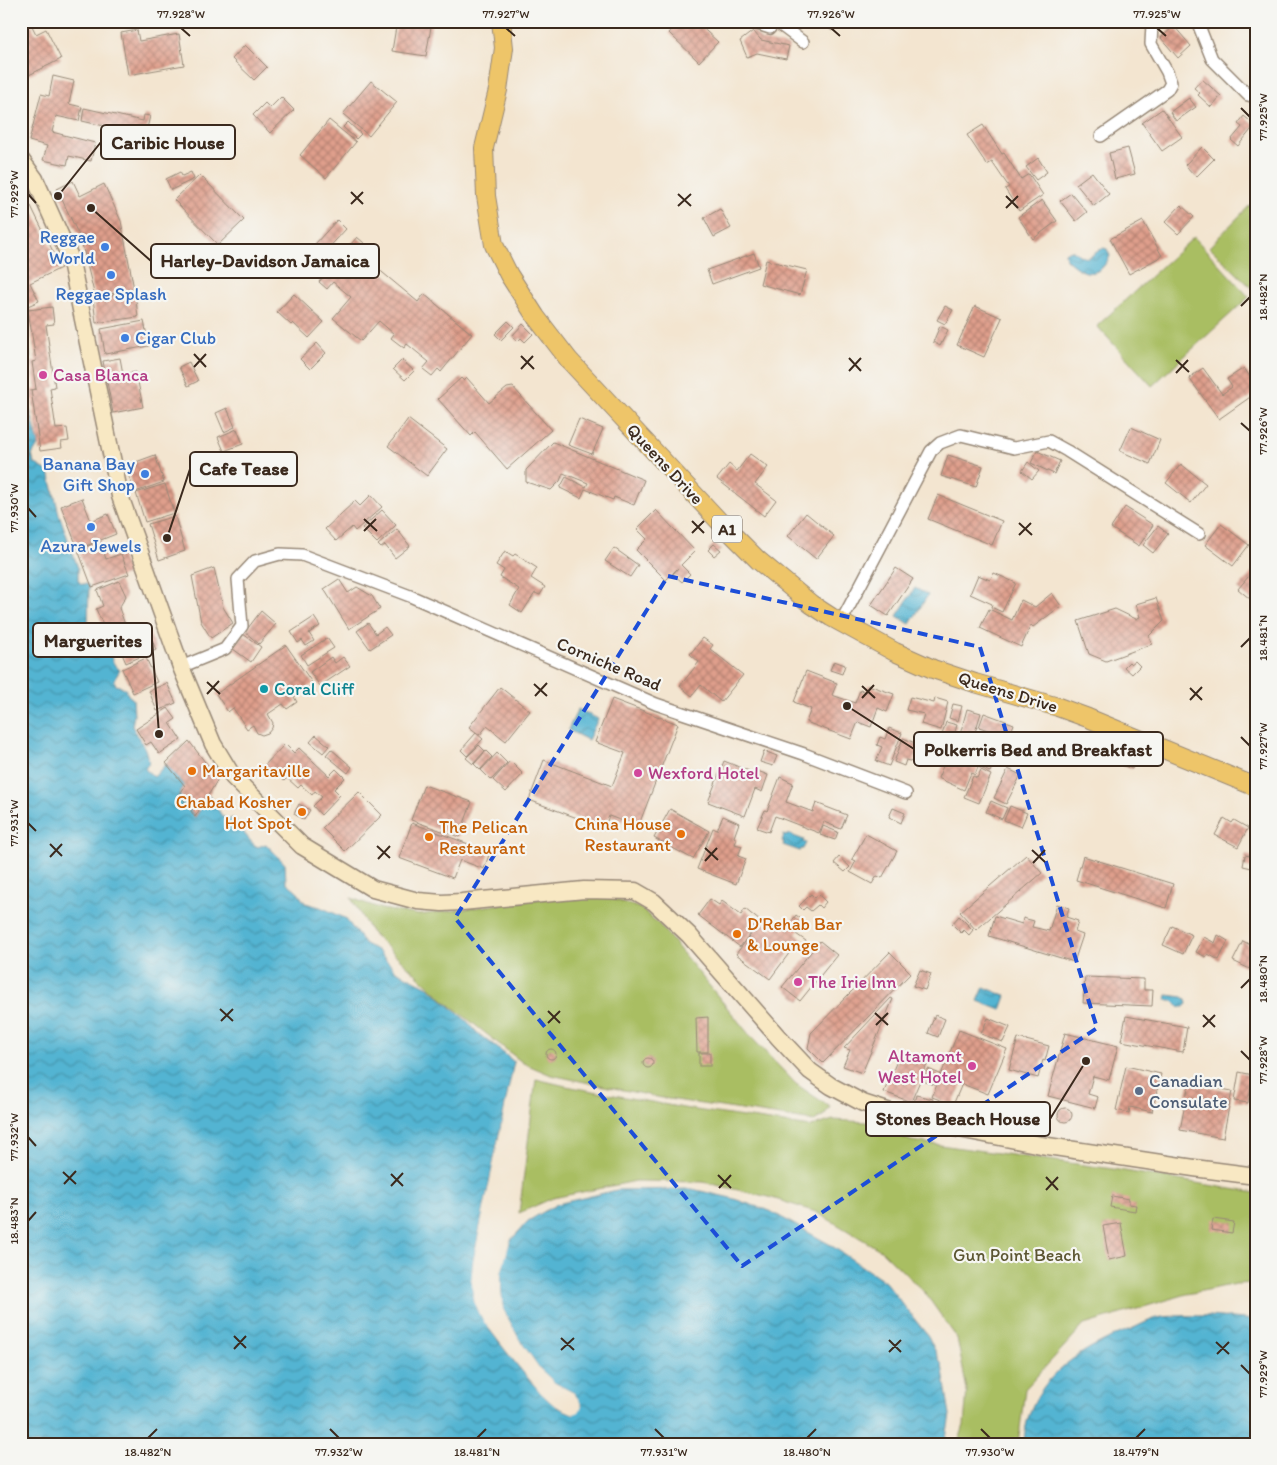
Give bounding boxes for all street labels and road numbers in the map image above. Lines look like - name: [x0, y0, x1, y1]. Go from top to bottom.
- street label: Queens Drive: [622, 419, 708, 509]
- road number: A1: [712, 516, 742, 542]
- street label: Corniche Road: [553, 632, 665, 696]
- street label: Queens Drive: [956, 666, 1060, 718]

